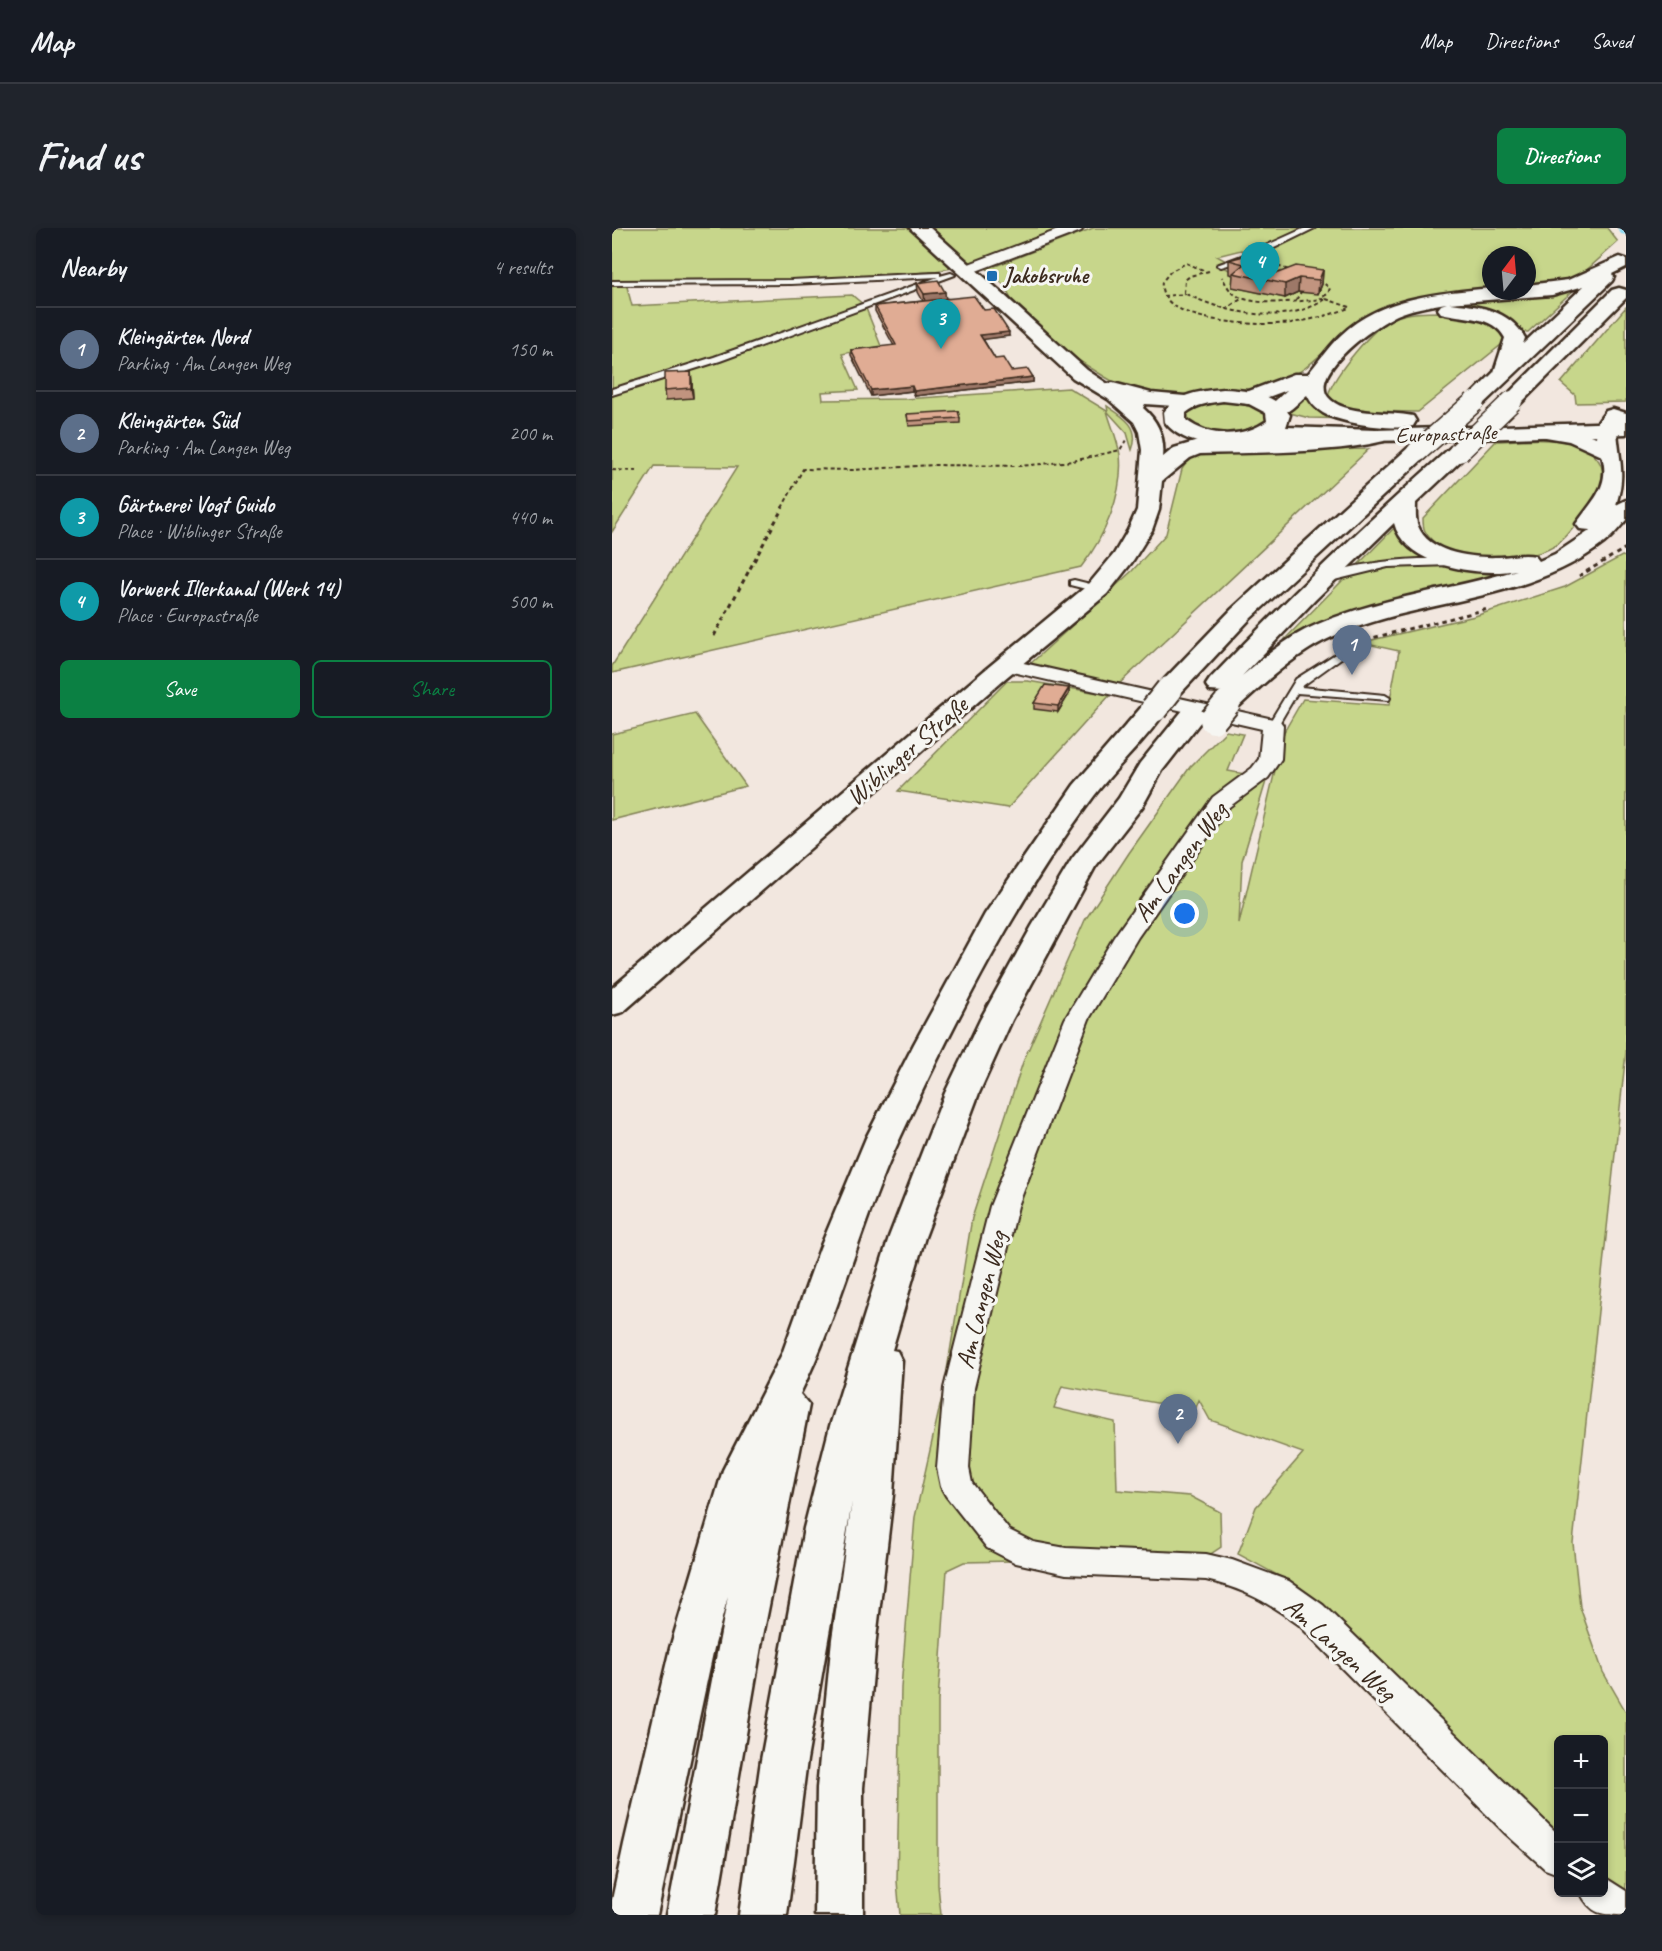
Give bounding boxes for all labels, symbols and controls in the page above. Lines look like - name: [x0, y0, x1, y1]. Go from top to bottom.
- text: Map: [30, 24, 73, 59]
- text: Map: [1420, 28, 1452, 54]
- text: Directions: [1485, 28, 1558, 54]
- text: Saved: [1591, 28, 1632, 54]
- button: Directions: [1497, 128, 1626, 184]
- text: Find us: [36, 130, 141, 183]
- pin: 4: [1240, 242, 1280, 292]
- north arrow: [1482, 246, 1536, 300]
- text: Nearby: [60, 251, 125, 284]
- text: 4 results: [493, 255, 552, 280]
- place label: Jakobsruhe: [1002, 262, 1090, 290]
- marker: Jakobsruhe: [985, 269, 999, 283]
- pin: 3: [922, 300, 960, 349]
- text: Kleingärten Nord: [117, 323, 248, 351]
- text: 1: [75, 337, 84, 362]
- text: 150 m: [509, 337, 552, 362]
- text: Parking · Am Langen Weg: [117, 351, 290, 376]
- text: Kleingärten Süd: [117, 407, 238, 435]
- street label: Europastraße: [1395, 418, 1499, 450]
- text: 2: [75, 421, 84, 446]
- text: 200 m: [509, 421, 552, 446]
- text: Parking · Am Langen Weg: [117, 435, 290, 460]
- text: Gärtnerei Vogt Guido: [117, 491, 274, 519]
- text: 3: [75, 505, 84, 530]
- text: 440 m: [509, 505, 552, 530]
- text: Place · Wiblinger Straße: [117, 519, 281, 544]
- text: Vorwerk Illerkanal (Werk 14): [117, 575, 340, 603]
- text: 4: [75, 589, 84, 614]
- text: 500 m: [509, 589, 552, 614]
- text: Place · Europastraße: [117, 603, 257, 628]
- pin: 1: [1332, 626, 1372, 675]
- button: Save: [60, 660, 300, 718]
- button: Share: [312, 660, 552, 718]
- street label: Wiblinger Straße: [839, 687, 977, 813]
- street label: Am Langen Weg: [1125, 794, 1236, 928]
- your location: [1170, 899, 1199, 928]
- street label: Am Langen Weg: [948, 1226, 1014, 1372]
- pin: 2: [1158, 1394, 1198, 1444]
- street label: Am Langen Weg: [1277, 1590, 1404, 1709]
- map controls: [1554, 1735, 1608, 1897]
- button: +: [1554, 1735, 1608, 1789]
- button: −: [1554, 1789, 1608, 1843]
- button: layers: [1554, 1843, 1608, 1897]

